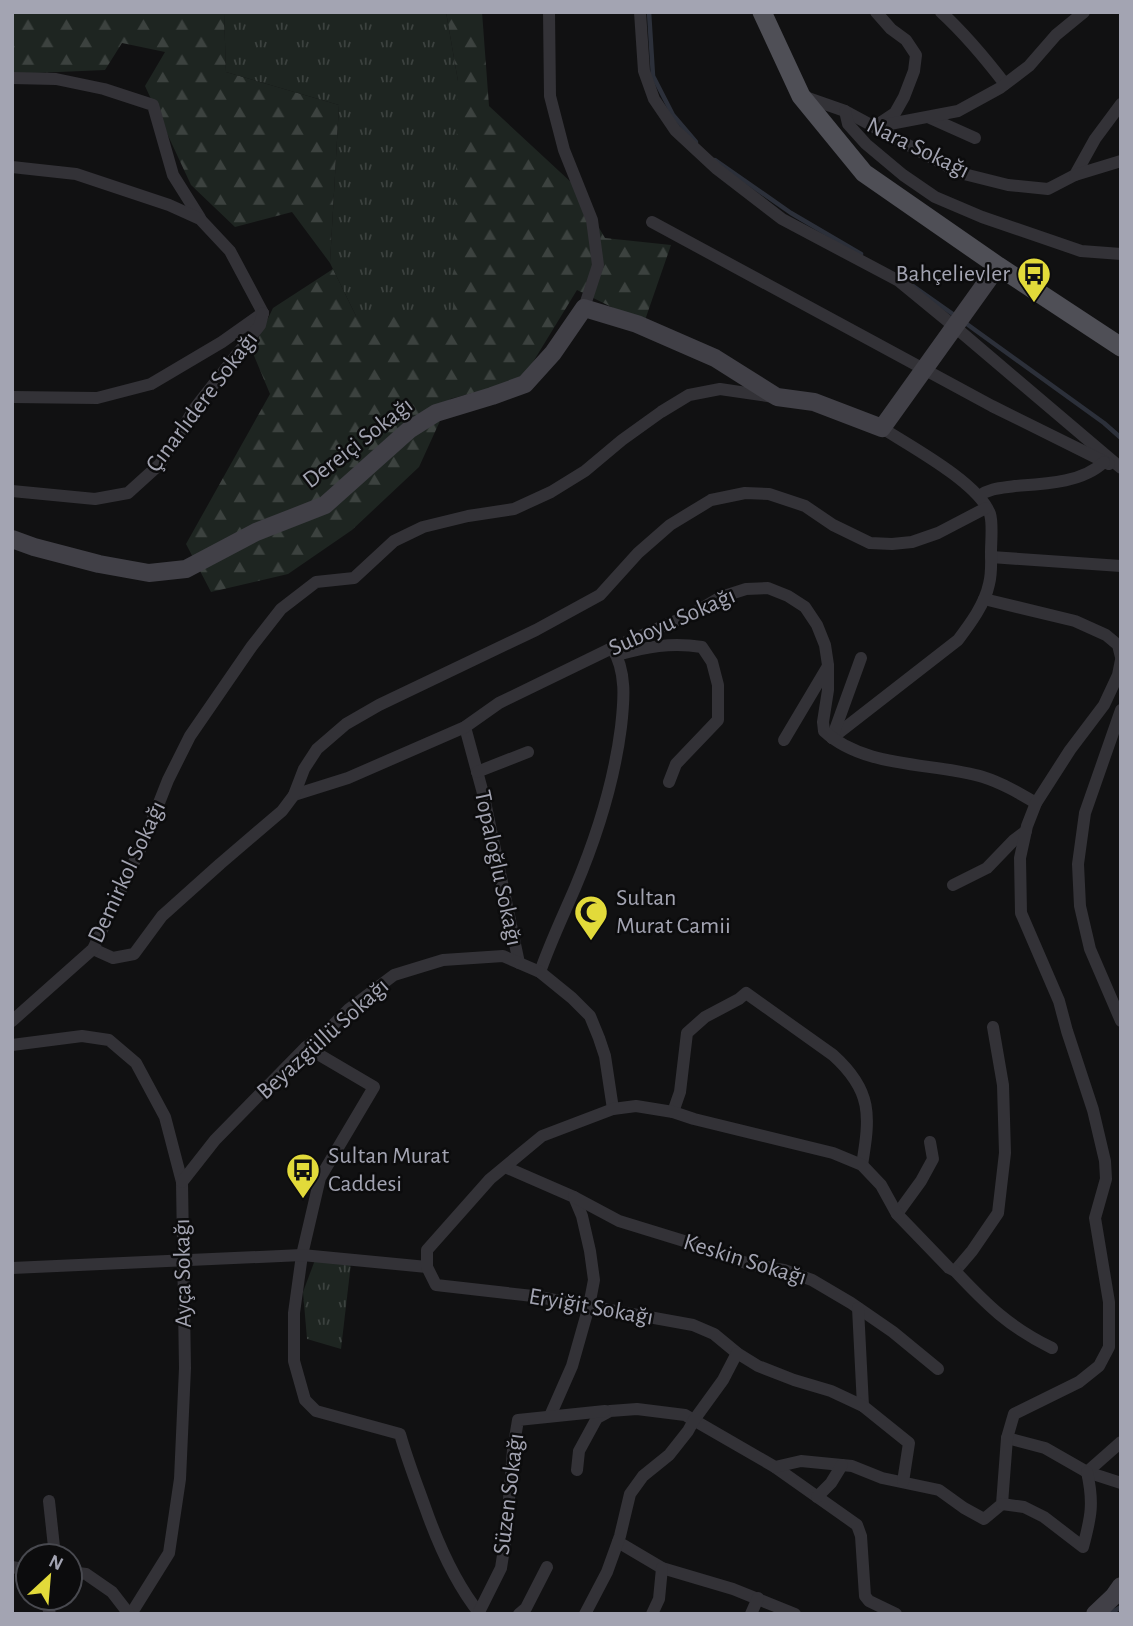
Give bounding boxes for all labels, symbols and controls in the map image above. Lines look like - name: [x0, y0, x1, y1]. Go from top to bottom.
- street label: Nara Sokağı: [863, 113, 973, 183]
- bus stop icon: Bahçelievler: [1015, 255, 1053, 304]
- place label: Bahçelievler: [896, 262, 1010, 286]
- street label: Çınarlıdere Sokağı: [142, 327, 262, 477]
- street label: Dereiçi Sokağı: [299, 393, 417, 493]
- street label: Suboyu Sokağı: [605, 583, 739, 661]
- street label: Topaloğlu Sokağı: [470, 788, 526, 948]
- street label: Demirkol Sokağı: [84, 797, 170, 947]
- place label: Sultan Murat Camii: [616, 886, 731, 938]
- mosque icon: Sultan Murat Camii: [572, 893, 610, 942]
- street label: Beyazgüllü Sokağı: [252, 974, 394, 1104]
- place label: Sultan Murat Caddesi: [328, 1144, 449, 1196]
- bus stop icon: Sultan Murat Caddesi: [284, 1151, 322, 1200]
- street label: Ayça Sokağı: [170, 1218, 196, 1328]
- street label: Keskin Sokağı: [681, 1230, 809, 1290]
- street label: Eryiğit Sokağı: [527, 1284, 655, 1330]
- street label: Süzen Sokağı: [490, 1432, 528, 1556]
- north arrow: [14, 1542, 84, 1612]
- text: N: [46, 1552, 66, 1575]

